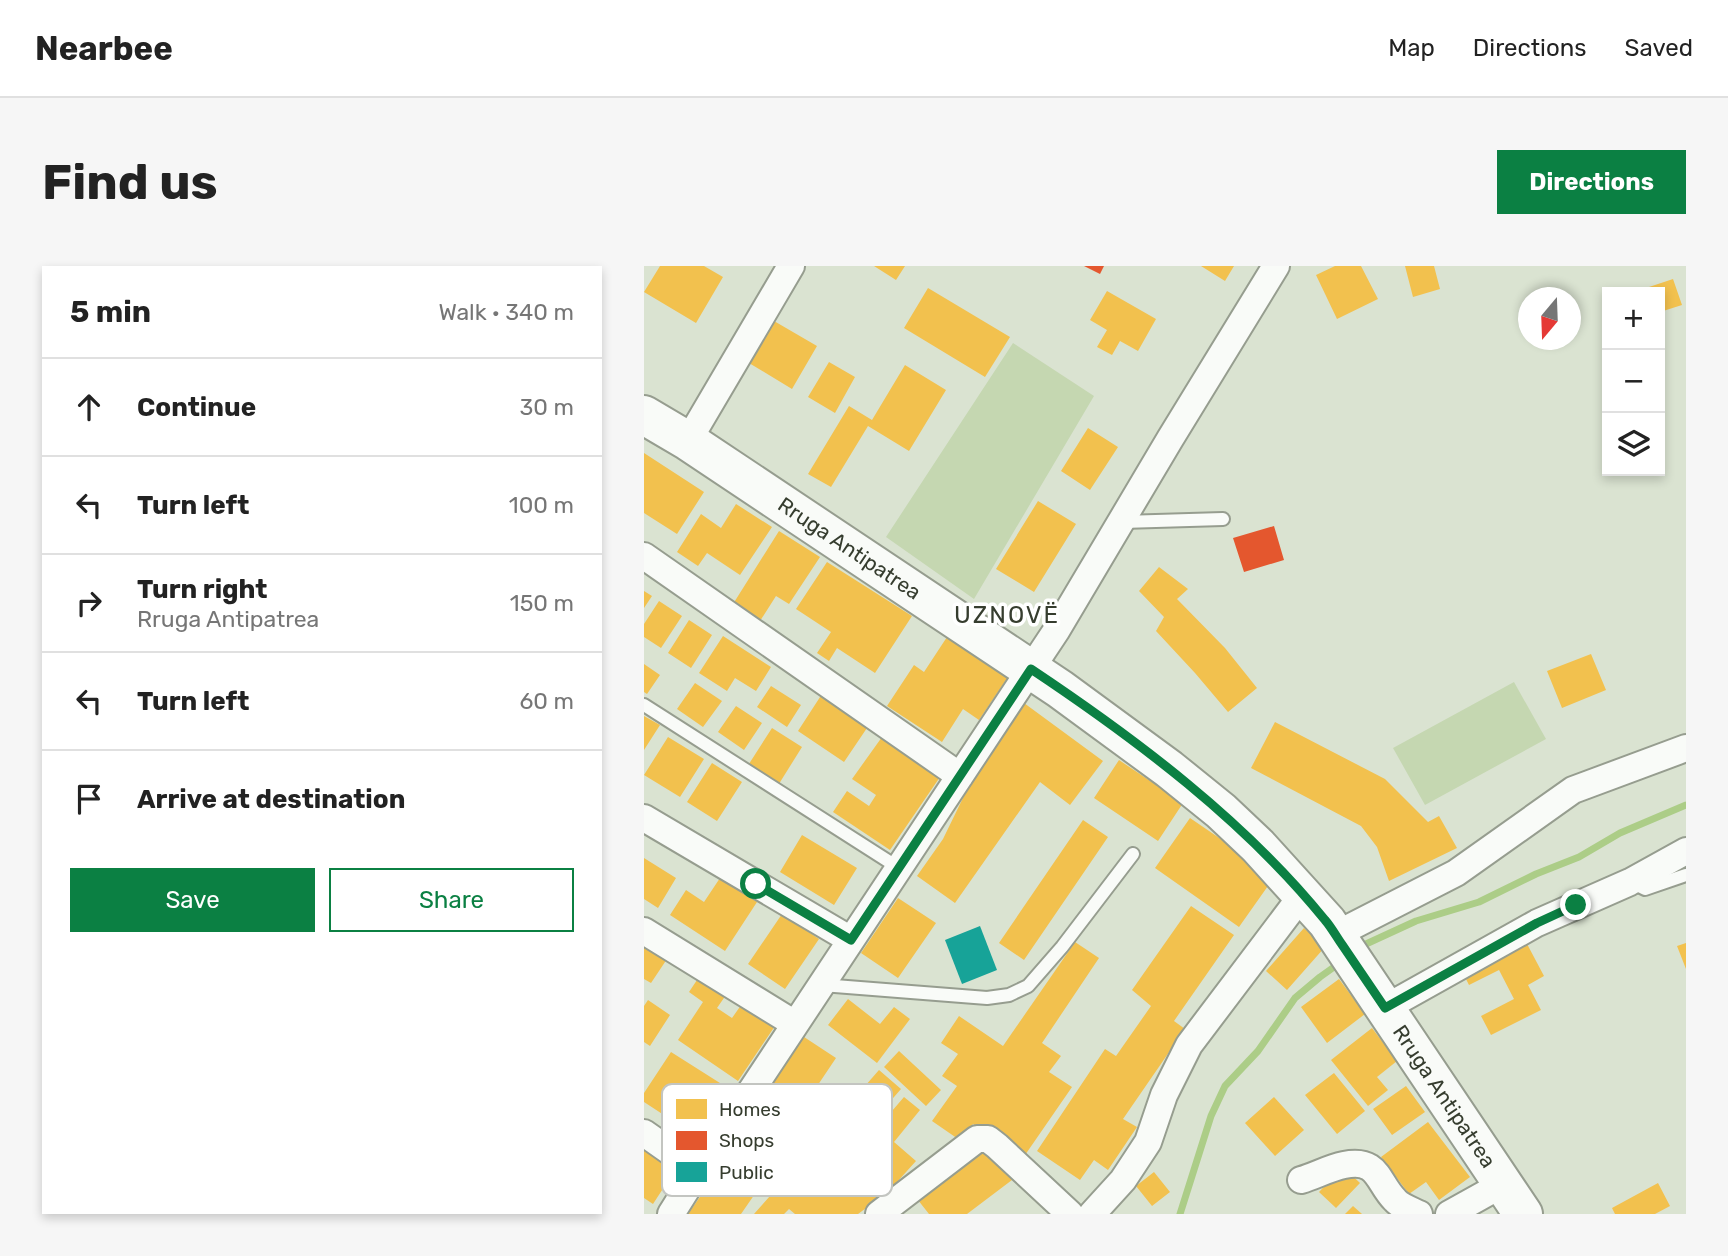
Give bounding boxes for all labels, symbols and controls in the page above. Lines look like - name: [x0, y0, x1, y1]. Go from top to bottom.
- text: Nearbee: [35, 29, 173, 68]
- text: Map: [1388, 34, 1435, 62]
- text: Directions: [1473, 34, 1586, 62]
- text: Saved: [1624, 34, 1693, 62]
- button: Directions: [1497, 150, 1686, 214]
- text: Find us: [42, 153, 218, 211]
- north arrow: [1518, 287, 1581, 350]
- map controls: [1602, 287, 1665, 476]
- button: +: [1602, 287, 1665, 350]
- text: 5 min: [70, 294, 151, 330]
- text: Walk · 340 m: [439, 298, 574, 326]
- button: −: [1602, 350, 1665, 413]
- icon: ahead: [70, 388, 108, 426]
- text: Continue: [137, 392, 256, 423]
- text: 30 m: [519, 393, 574, 421]
- button: layers: [1602, 413, 1665, 476]
- icon: left: [70, 486, 108, 524]
- text: Turn left: [137, 490, 249, 521]
- text: 100 m: [509, 491, 574, 519]
- street label: Rruga Antipatrea: [773, 492, 926, 605]
- text: Turn right: [137, 574, 267, 605]
- icon: right: [70, 584, 108, 622]
- text: 150 m: [510, 589, 574, 617]
- district label: UZNOVË: [954, 601, 1060, 629]
- text: Rruga Antipatrea: [137, 605, 319, 633]
- icon: left: [70, 682, 108, 720]
- text: Turn left: [137, 686, 249, 717]
- text: 60 m: [519, 687, 574, 715]
- icon: arrive: [70, 780, 108, 818]
- text: Arrive at destination: [137, 784, 405, 815]
- button: Save: [70, 868, 315, 932]
- button: Share: [329, 868, 574, 932]
- route start: [740, 868, 771, 899]
- route end: [1560, 889, 1591, 920]
- street label: Rruga Antipatrea: [1388, 1020, 1501, 1172]
- legend: [662, 1084, 892, 1196]
- text: Homes: [719, 1098, 781, 1121]
- text: Shops: [719, 1129, 774, 1152]
- text: Public: [719, 1161, 774, 1184]

